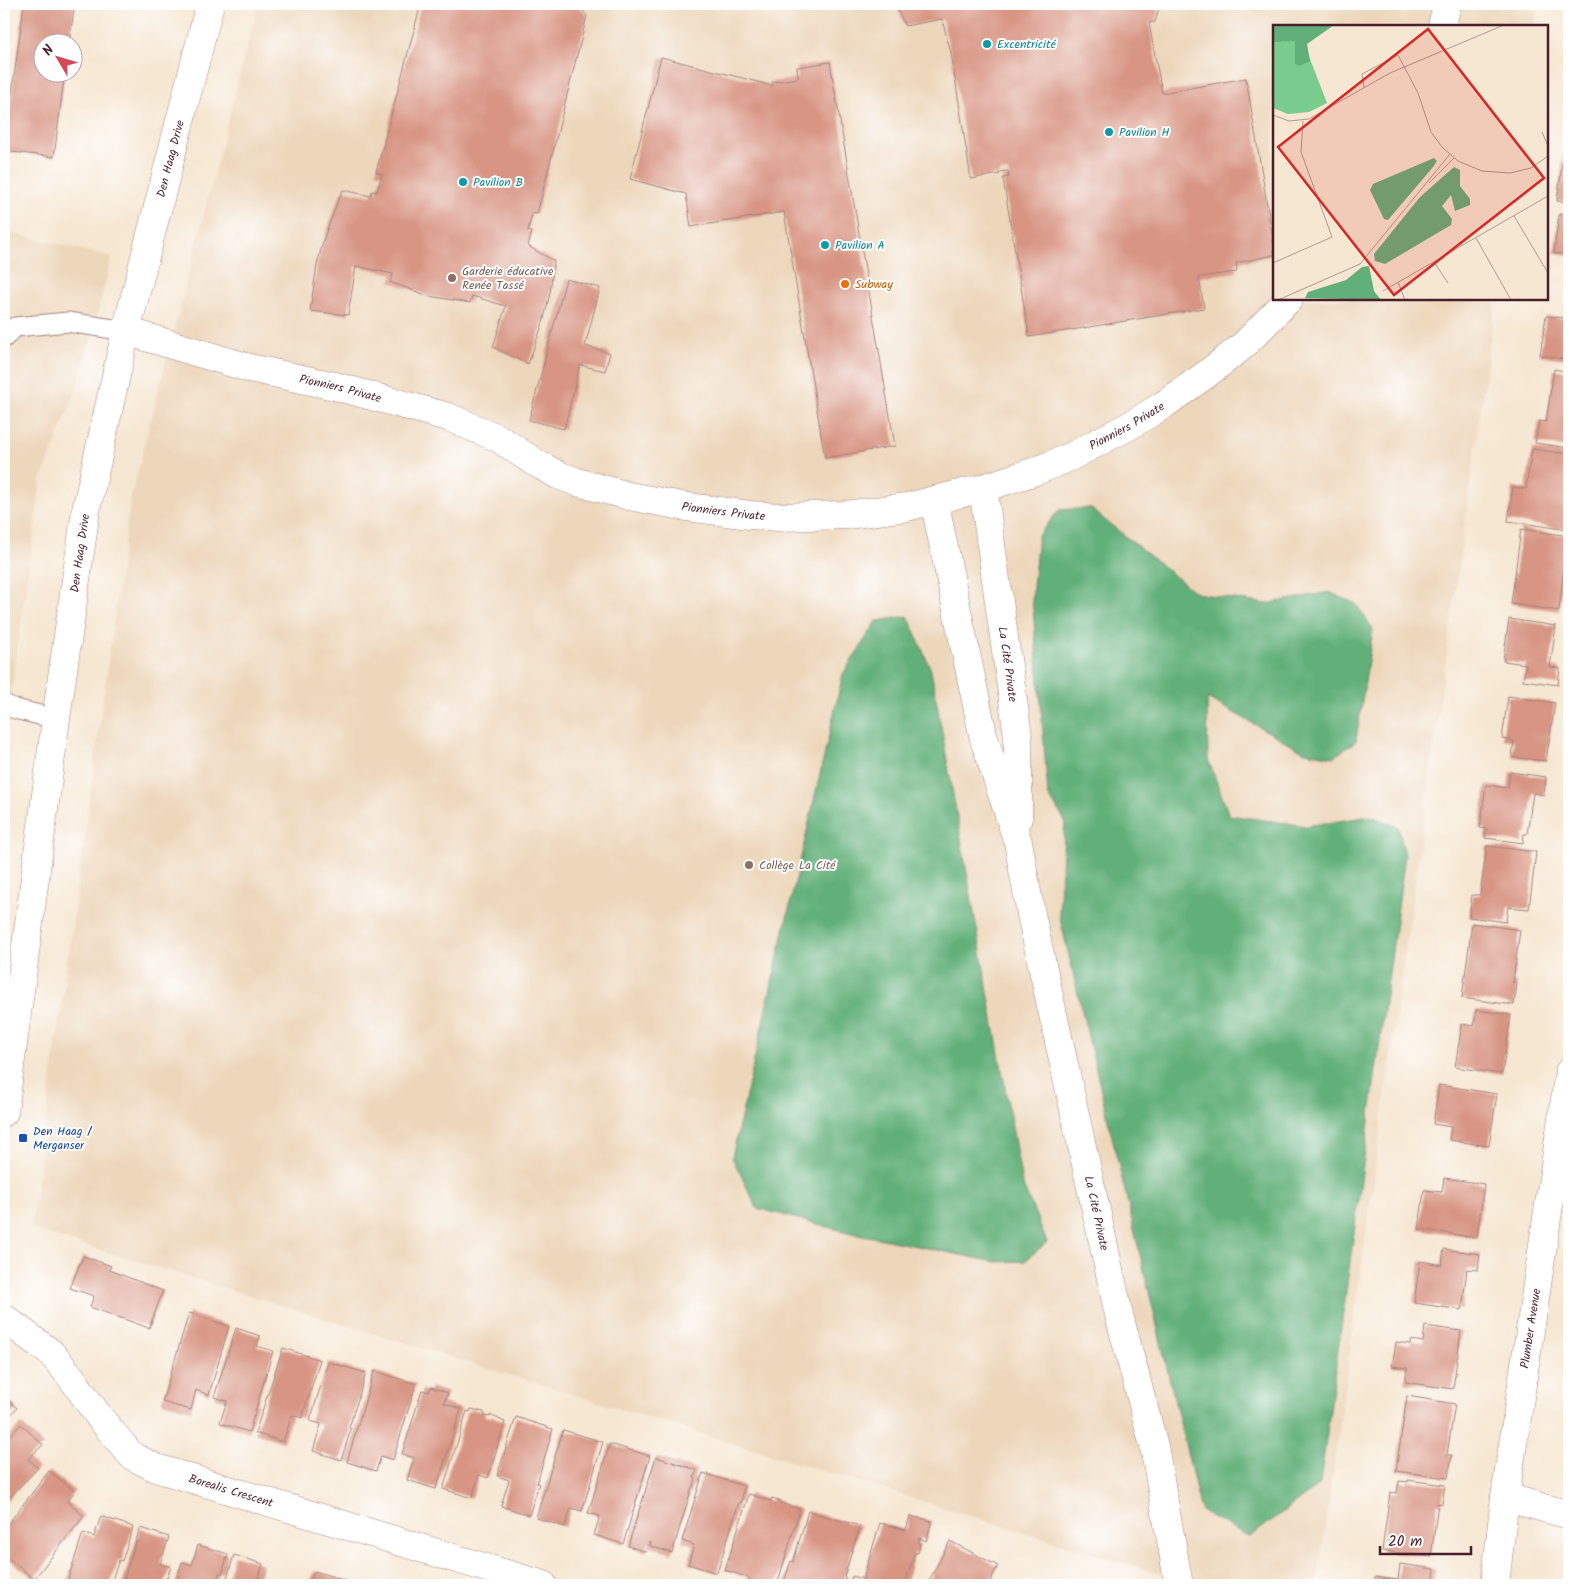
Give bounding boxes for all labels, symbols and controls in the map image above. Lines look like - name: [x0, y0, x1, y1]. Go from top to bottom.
- inset map: [1273, 25, 1548, 300]
- north arrow: [32, 32, 82, 82]
- place label: Excentricité: [997, 35, 1057, 54]
- marker: Excentricité: [981, 38, 993, 50]
- text: N: [37, 40, 60, 61]
- street label: Den Haag Drive: [151, 117, 190, 199]
- place label: Pavilion H: [1119, 123, 1170, 142]
- marker: Pavilion H: [1103, 126, 1115, 138]
- place label: Pavilion B: [473, 173, 523, 192]
- marker: Pavilion B: [457, 176, 469, 188]
- place label: Pavilion A: [835, 236, 885, 255]
- marker: Pavilion A: [819, 239, 831, 251]
- place label: Garderie éducative Renée Tassé: [462, 262, 554, 295]
- marker: Garderie éducative Renée Tassé: [446, 272, 458, 284]
- place label: Subway: [855, 275, 893, 294]
- marker: Subway: [839, 278, 851, 290]
- street label: Pionniers Private: [298, 369, 384, 408]
- street label: Pionniers Private: [1086, 397, 1169, 455]
- street label: Pionniers Private: [680, 497, 766, 526]
- street label: Den Haag Drive: [65, 512, 95, 594]
- street label: La Cité Private: [993, 625, 1023, 704]
- place label: Collège La Cité: [759, 856, 836, 875]
- marker: Collège La Cité: [743, 859, 755, 871]
- place label: Den Haag / Merganser: [33, 1122, 92, 1155]
- marker: Den Haag / Merganser: [17, 1132, 29, 1144]
- street label: La Cité Private: [1079, 1174, 1114, 1253]
- street label: Plumber Avenue: [1515, 1287, 1546, 1370]
- street label: Borealis Crescent: [186, 1469, 276, 1513]
- scale bar: [1380, 1524, 1472, 1556]
- text: 20 m: [1388, 1530, 1422, 1554]

